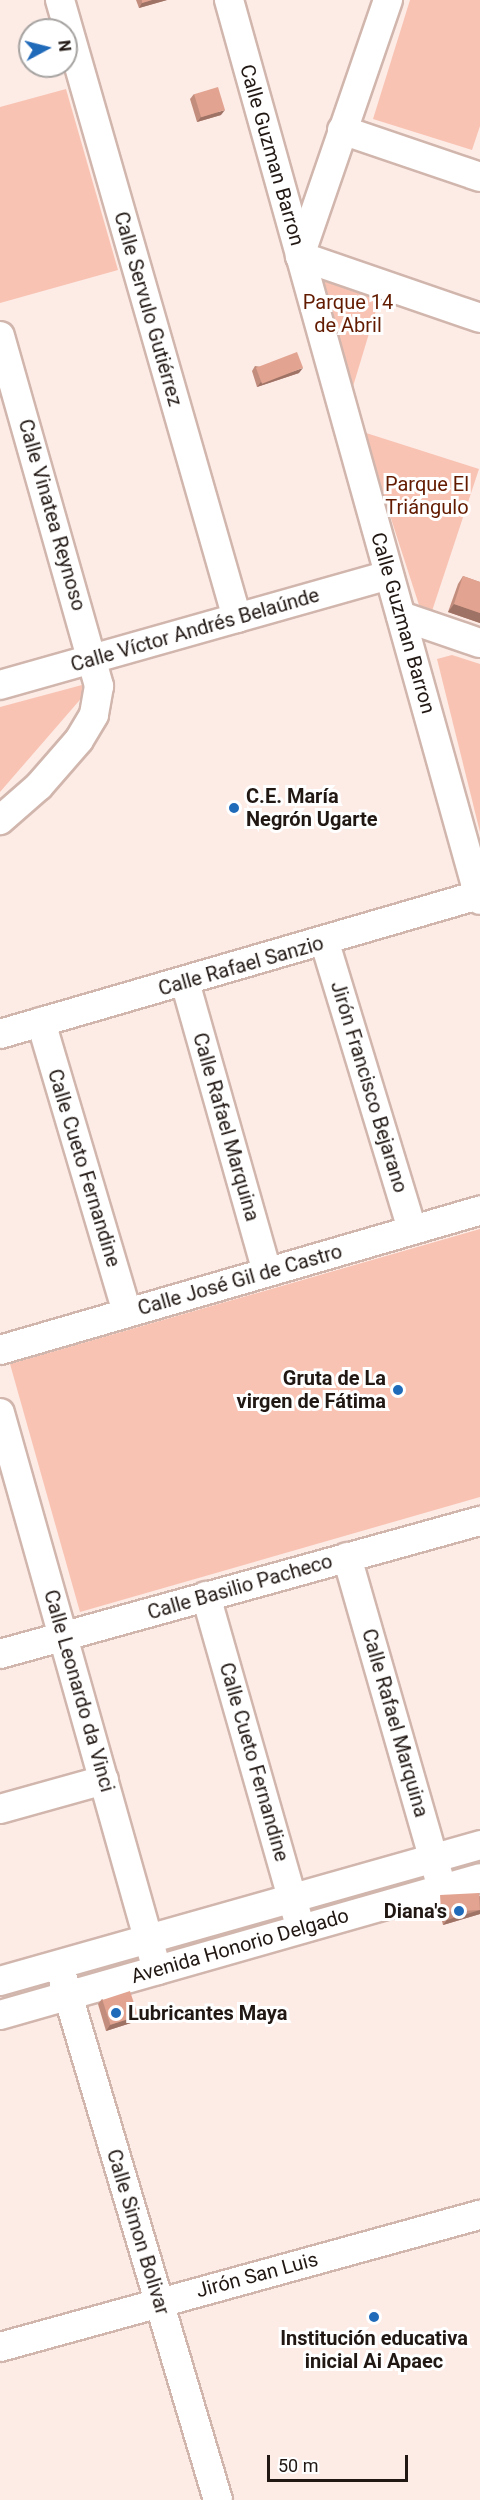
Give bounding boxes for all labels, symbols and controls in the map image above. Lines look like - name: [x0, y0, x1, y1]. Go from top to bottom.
- north arrow: [18, 18, 78, 78]
- text: N: [54, 39, 74, 53]
- street label: Calle Guzman Barron: [235, 62, 309, 248]
- street label: Calle Servulo Gutiérrez: [109, 209, 187, 409]
- park label: Parque 14 de Abril: [303, 290, 393, 337]
- street label: Calle Vinatea Reynoso: [13, 416, 91, 614]
- park label: Parque El Triángulo: [385, 472, 469, 519]
- street label: Calle Guzman Barron: [366, 530, 440, 716]
- street label: Calle Víctor Andrés Belaúnde: [68, 583, 322, 677]
- place label: C.E. María Negrón Ugarte: [246, 784, 378, 831]
- marker: C.E. María Negrón Ugarte: [227, 801, 241, 815]
- street label: Calle Rafael Sanzio: [156, 931, 326, 1001]
- street label: Jirón Francisco Bejarano: [325, 978, 413, 1196]
- street label: Calle Rafael Marquina: [188, 1030, 264, 1224]
- street label: Calle Cueto Fernandine: [42, 1066, 126, 1270]
- street label: Calle José Gil de Castro: [135, 1239, 345, 1321]
- place label: Gruta de La virgen de Fátima: [237, 1366, 386, 1413]
- marker: Gruta de La virgen de Fátima: [391, 1383, 405, 1397]
- street label: Calle Basilio Pacheco: [145, 1549, 335, 1625]
- street label: Calle Leonardo da Vinci: [39, 1587, 119, 1795]
- street label: Calle Rafael Marquina: [357, 1626, 433, 1820]
- street label: Calle Cueto Fernandine: [214, 1660, 294, 1864]
- place label: Diana's: [384, 1899, 447, 1923]
- street label: Avenida Honorio Delgado: [128, 1903, 352, 1989]
- marker: Diana's: [452, 1904, 466, 1918]
- place label: Lubricantes Maya: [128, 2001, 287, 2025]
- marker: Lubricantes Maya: [109, 2006, 123, 2020]
- street label: Calle Simon Bolivar: [101, 2146, 175, 2318]
- street label: Jirón San Luis: [193, 2247, 321, 2303]
- marker: Institución educativa inicial Ai Apaec: [367, 2310, 381, 2324]
- place label: Institución educativa inicial Ai Apaec: [280, 2326, 468, 2373]
- scale bar: [270, 2443, 411, 2481]
- text: 50 m: [278, 2455, 318, 2476]

